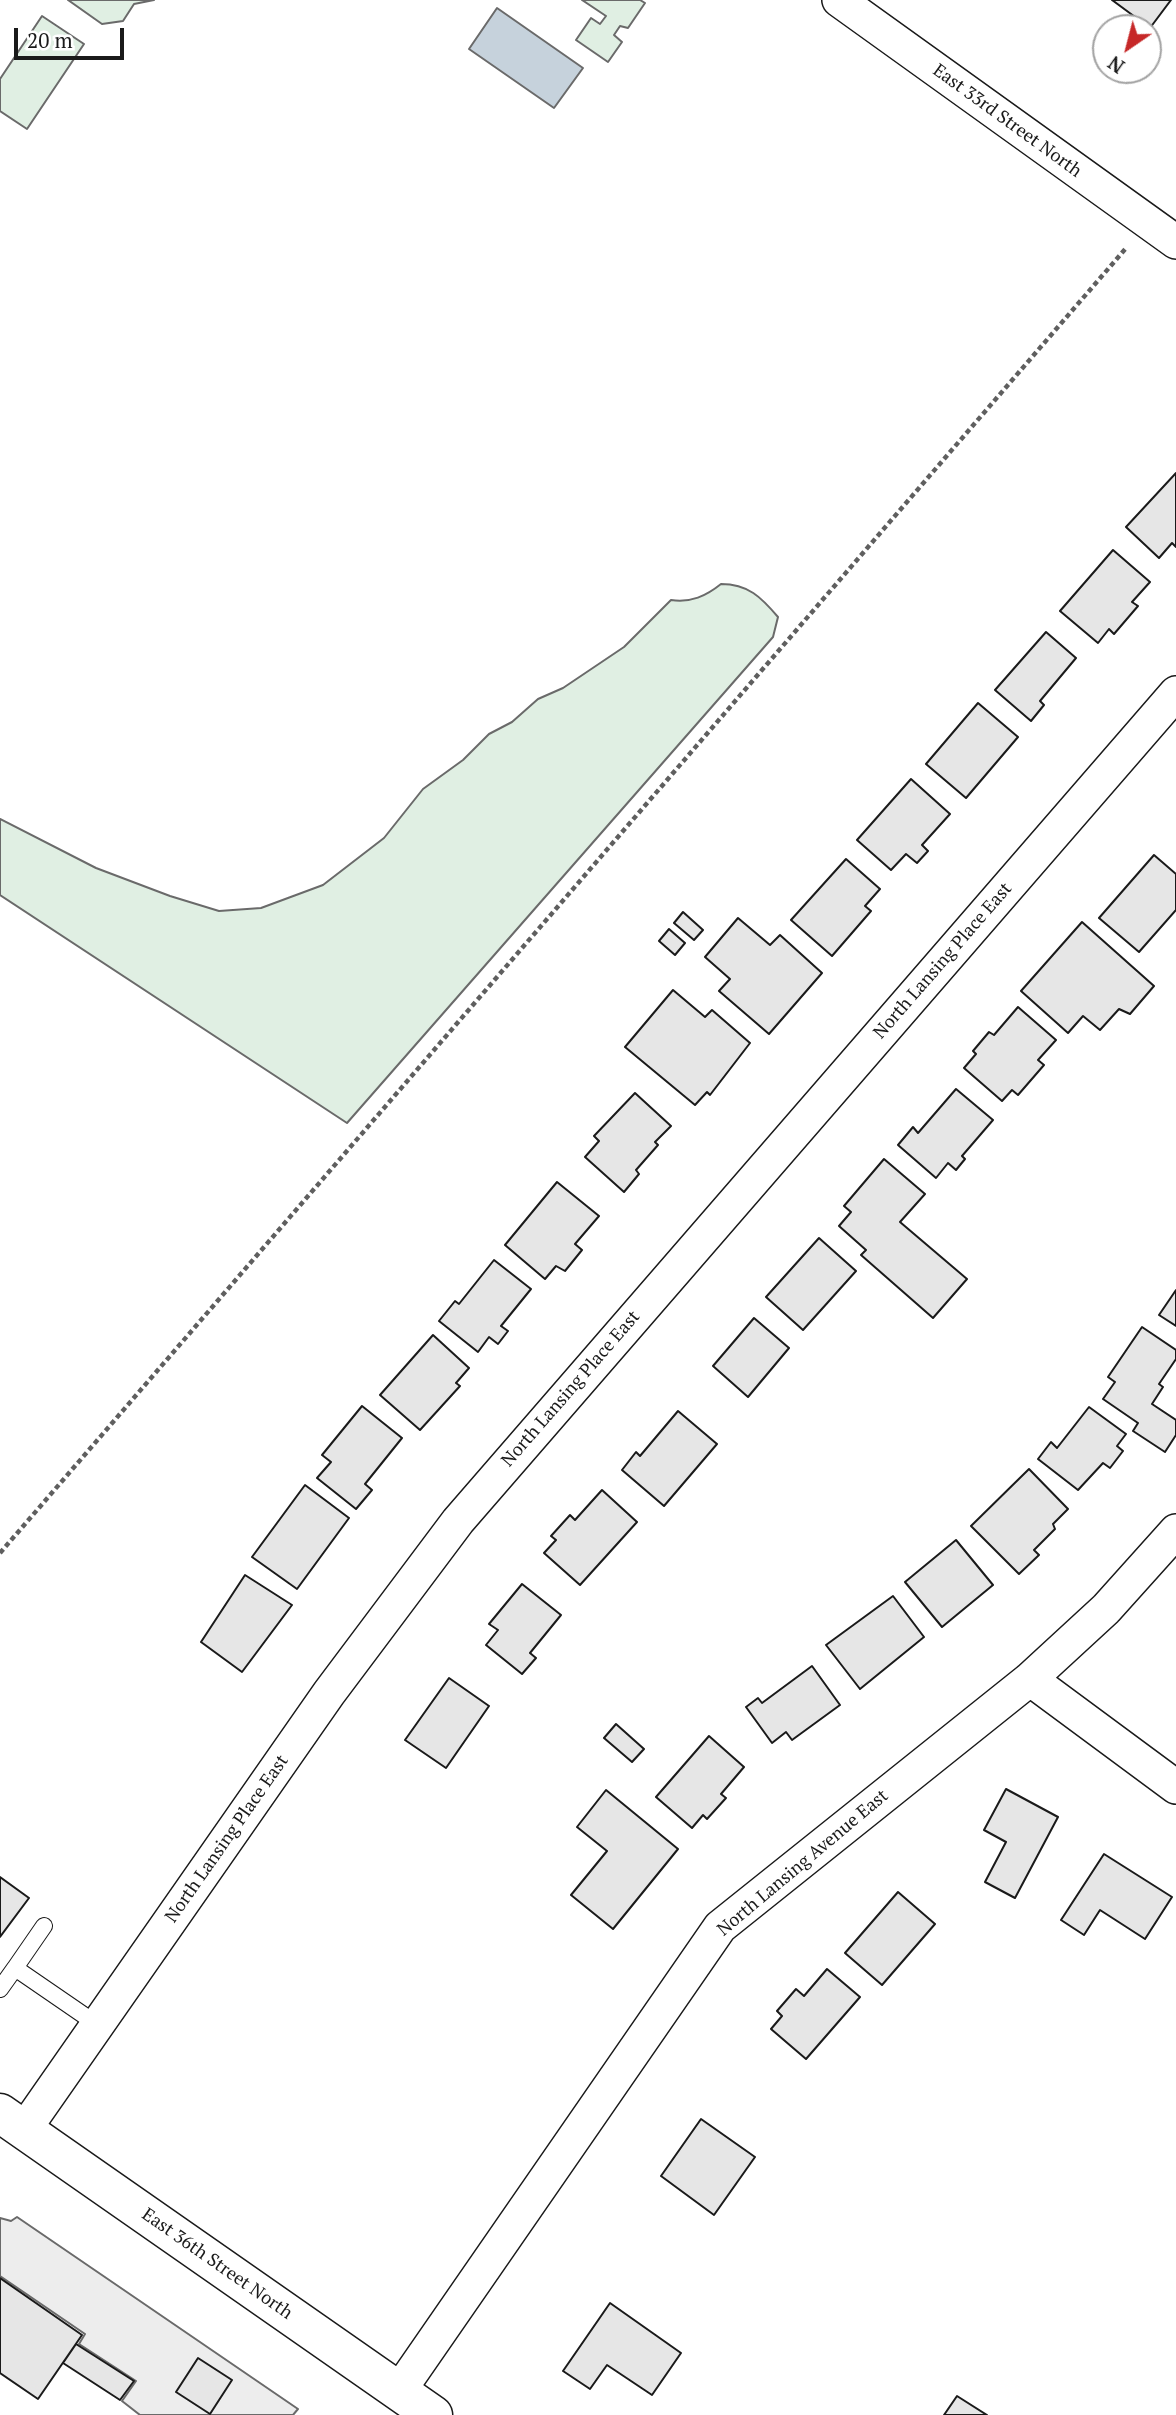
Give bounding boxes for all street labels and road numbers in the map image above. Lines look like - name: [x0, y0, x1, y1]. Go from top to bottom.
- street label: East 33rd Street North: [928, 60, 1086, 182]
- street label: North Lansing Place East: [869, 879, 1017, 1043]
- street label: North Lansing Place East: [497, 1307, 645, 1471]
- street label: North Lansing Place East: [161, 1751, 293, 1927]
- street label: North Lansing Avenue East: [713, 1785, 893, 1941]
- street label: East 36th Street North: [138, 2204, 296, 2324]

